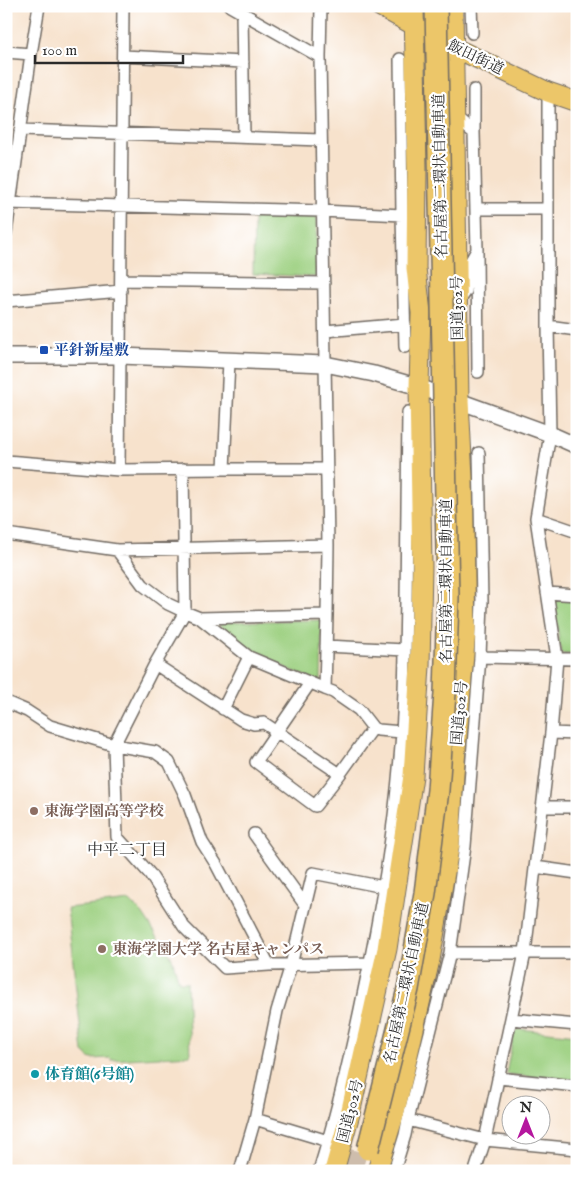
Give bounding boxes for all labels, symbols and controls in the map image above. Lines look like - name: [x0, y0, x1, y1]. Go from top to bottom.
- scale bar: [35, 32, 182, 64]
- street label: 飯田街道: [445, 36, 507, 79]
- text: 100 m: [42, 41, 78, 60]
- street label: 名古屋第二環状自動車道: [430, 93, 451, 259]
- street label: 国道302号: [447, 275, 468, 341]
- place label: 平針新屋敷: [54, 341, 129, 360]
- marker: 平針新屋敷: [38, 344, 50, 356]
- street label: 名古屋第二環状自動車道: [437, 498, 456, 664]
- street label: 国道302号: [447, 680, 472, 746]
- place label: 東海学園高等学校: [44, 802, 164, 821]
- marker: 東海学園高等学校: [28, 805, 40, 817]
- district label: 中平二丁目: [87, 841, 167, 861]
- street label: 名古屋第二環状自動車道: [380, 900, 433, 1066]
- place label: 東海学園大学 名古屋キャンパス: [112, 940, 324, 959]
- marker: 東海学園大学 名古屋キャンパス: [96, 943, 108, 955]
- place label: 体育館(6号館): [45, 1065, 134, 1084]
- marker: 体育館(6号館): [29, 1068, 41, 1080]
- street label: 国道302号: [333, 1077, 368, 1145]
- north arrow: [500, 1094, 550, 1144]
- text: N: [519, 1099, 532, 1117]

